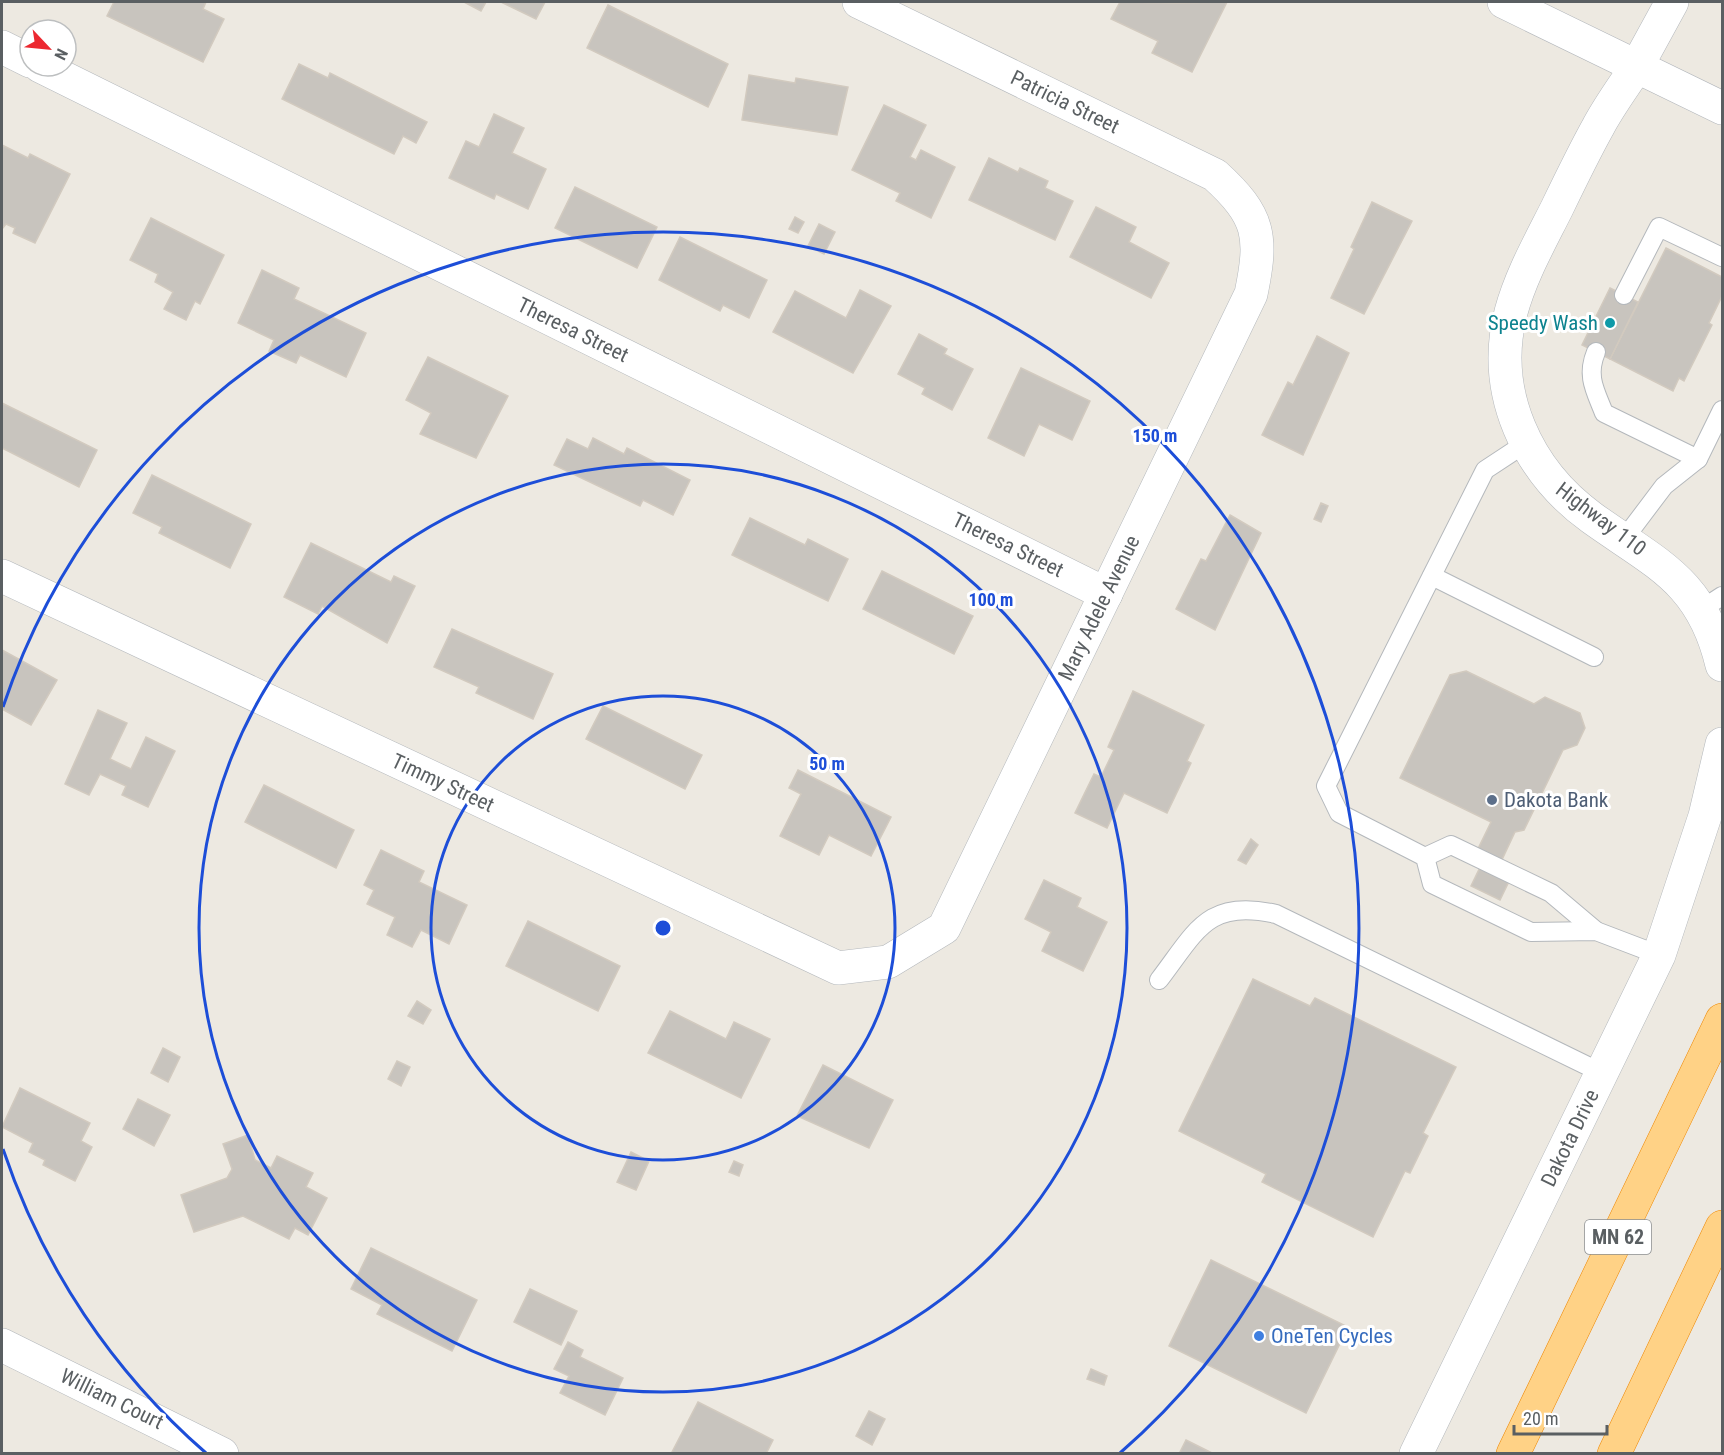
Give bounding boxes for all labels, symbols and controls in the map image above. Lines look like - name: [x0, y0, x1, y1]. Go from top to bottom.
- north arrow: [18, 18, 78, 78]
- text: N: [50, 46, 72, 63]
- street label: Patricia Street: [1007, 65, 1123, 139]
- street label: Theresa Street: [514, 293, 632, 367]
- place label: Speedy Wash: [1488, 311, 1598, 335]
- marker: Speedy Wash: [1603, 316, 1617, 330]
- text: 150 m: [1133, 425, 1177, 446]
- street label: Highway 110: [1551, 477, 1651, 561]
- street label: Theresa Street: [949, 508, 1067, 582]
- street label: Mary Adele Avenue: [1053, 531, 1145, 684]
- text: 100 m: [969, 589, 1013, 610]
- street label: Timmy Street: [388, 749, 498, 817]
- text: 50 m: [809, 753, 845, 774]
- place label: Dakota Bank: [1504, 788, 1609, 812]
- marker: Dakota Bank: [1485, 793, 1499, 807]
- centre of rings: [653, 918, 673, 938]
- street label: Dakota Drive: [1536, 1085, 1604, 1190]
- road number: MN 62: [1585, 1220, 1651, 1254]
- place label: OneTen Cycles: [1271, 1324, 1393, 1348]
- marker: OneTen Cycles: [1252, 1329, 1266, 1343]
- street label: William Court: [57, 1364, 167, 1434]
- scale bar: [1514, 1398, 1607, 1436]
- text: 20 m: [1523, 1408, 1558, 1429]

